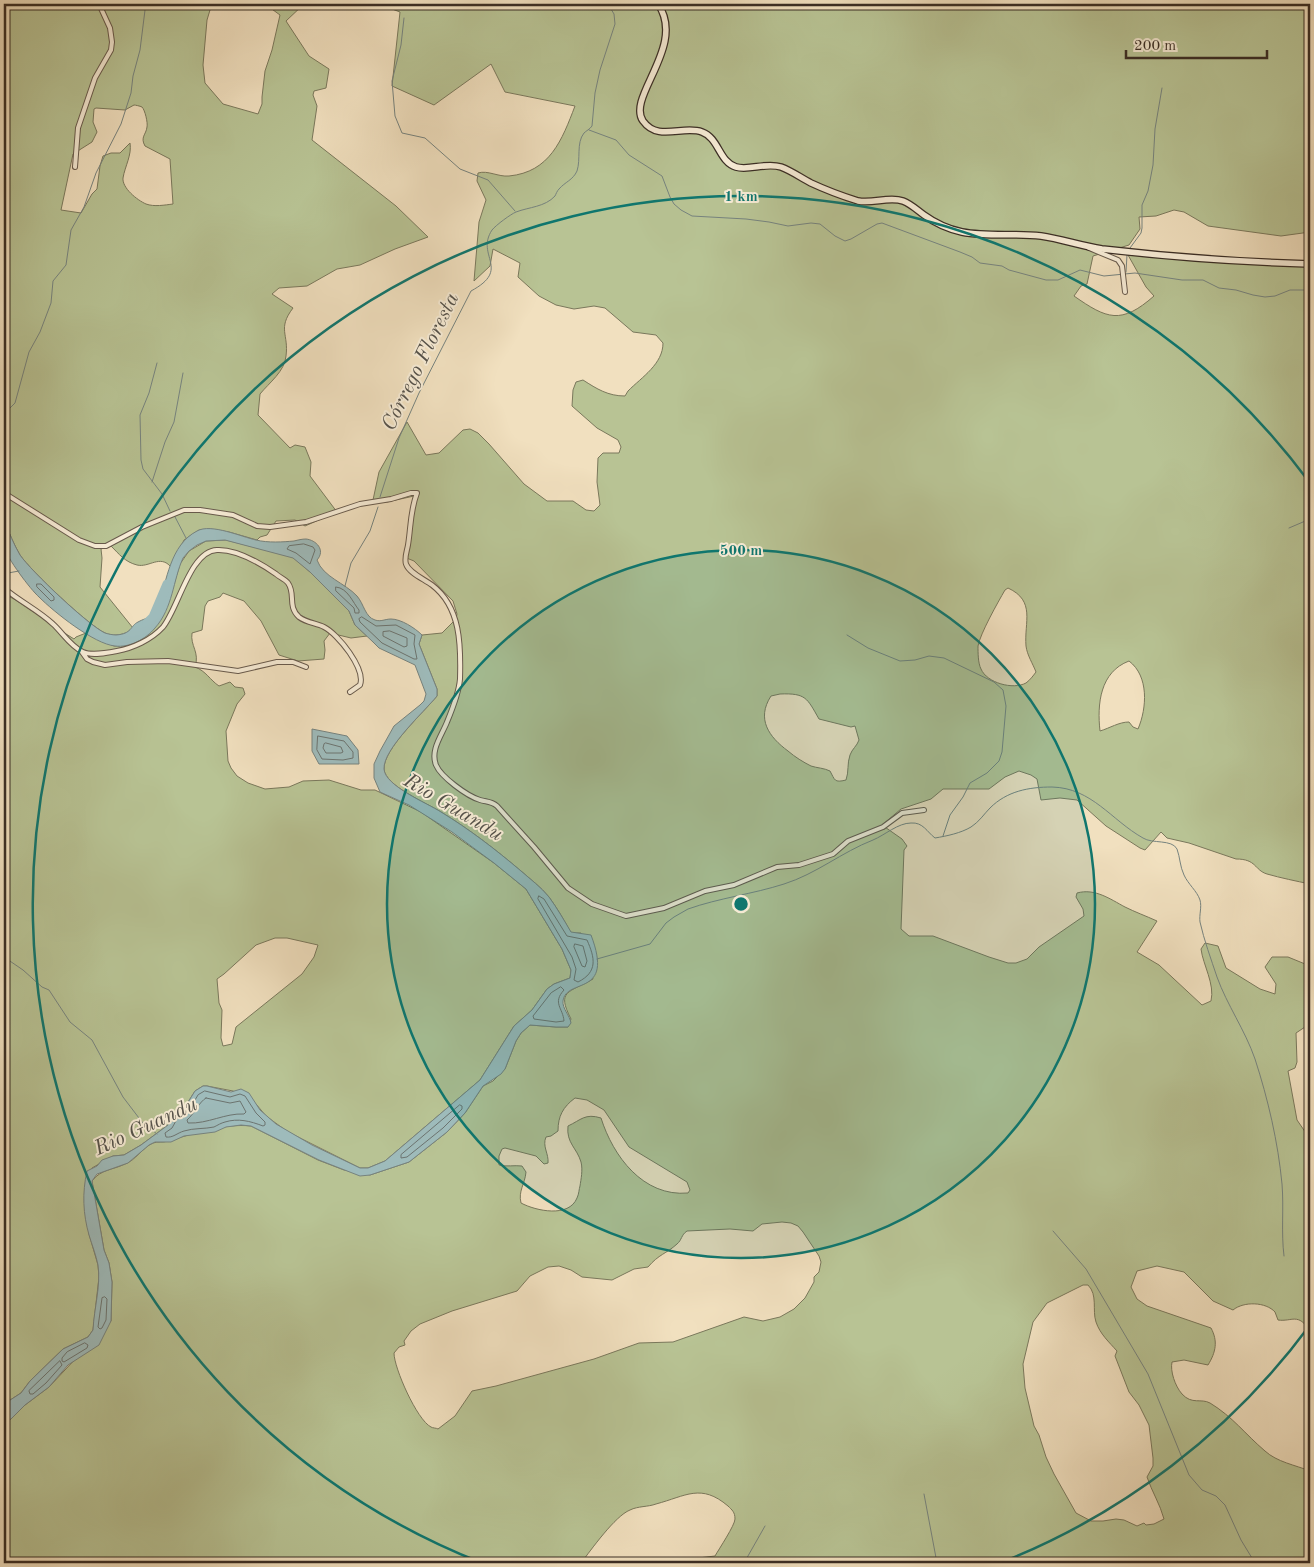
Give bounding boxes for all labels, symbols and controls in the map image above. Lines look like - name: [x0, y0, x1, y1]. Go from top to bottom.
- scale bar: [1126, 28, 1268, 60]
- text: 200 m: [1134, 39, 1176, 54]
- text: 1 km: [724, 190, 758, 205]
- water label: Córrego Floresta: [379, 290, 463, 434]
- text: 500 m: [720, 544, 762, 559]
- water label: Rio Guandu: [399, 770, 506, 846]
- centre of rings: [732, 895, 750, 913]
- water label: Rio Guandu: [90, 1094, 201, 1161]

